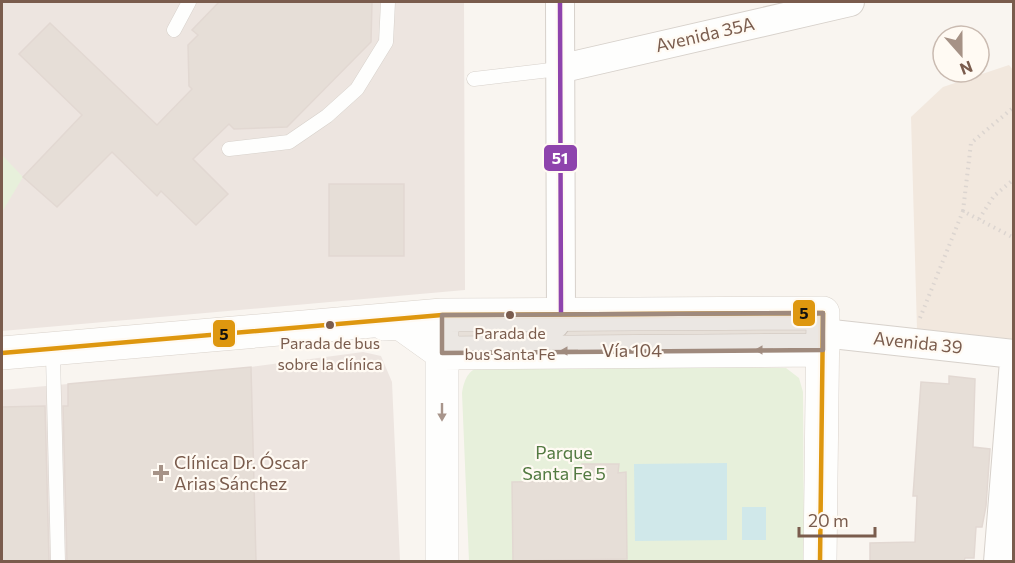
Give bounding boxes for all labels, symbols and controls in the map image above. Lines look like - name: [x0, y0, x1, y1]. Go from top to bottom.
- street label: Avenida 35A: [653, 12, 756, 56]
- north arrow: [931, 24, 991, 84]
- text: N: [958, 57, 976, 79]
- line badge: 51: [543, 144, 578, 172]
- text: 51: [552, 148, 568, 167]
- line badge: 5: [792, 299, 816, 327]
- text: 5: [799, 303, 809, 322]
- marker: Parada de bus Santa Fe: [504, 309, 516, 321]
- line badge: 5: [212, 319, 236, 348]
- marker: Parada de bus sobre la clínica: [324, 319, 336, 331]
- place label: Parada de bus Santa Fe: [465, 323, 555, 363]
- text: 5: [219, 324, 229, 343]
- street label: Avenida 39: [872, 326, 964, 358]
- place label: Parada de bus sobre la clínica: [277, 333, 383, 373]
- street label: Vía 104: [602, 339, 662, 361]
- one-way arrow: [755, 345, 774, 355]
- one-way arrow: [560, 346, 579, 356]
- one-way arrow: [437, 402, 447, 421]
- park label: Parque Santa Fe 5: [522, 441, 606, 484]
- place label: Clínica Dr. Óscar Arias Sánchez: [174, 451, 308, 494]
- marker: Clínica Dr. Óscar Arias Sánchez: [152, 464, 170, 482]
- scale bar: [799, 500, 876, 538]
- text: 20 m: [808, 509, 849, 531]

